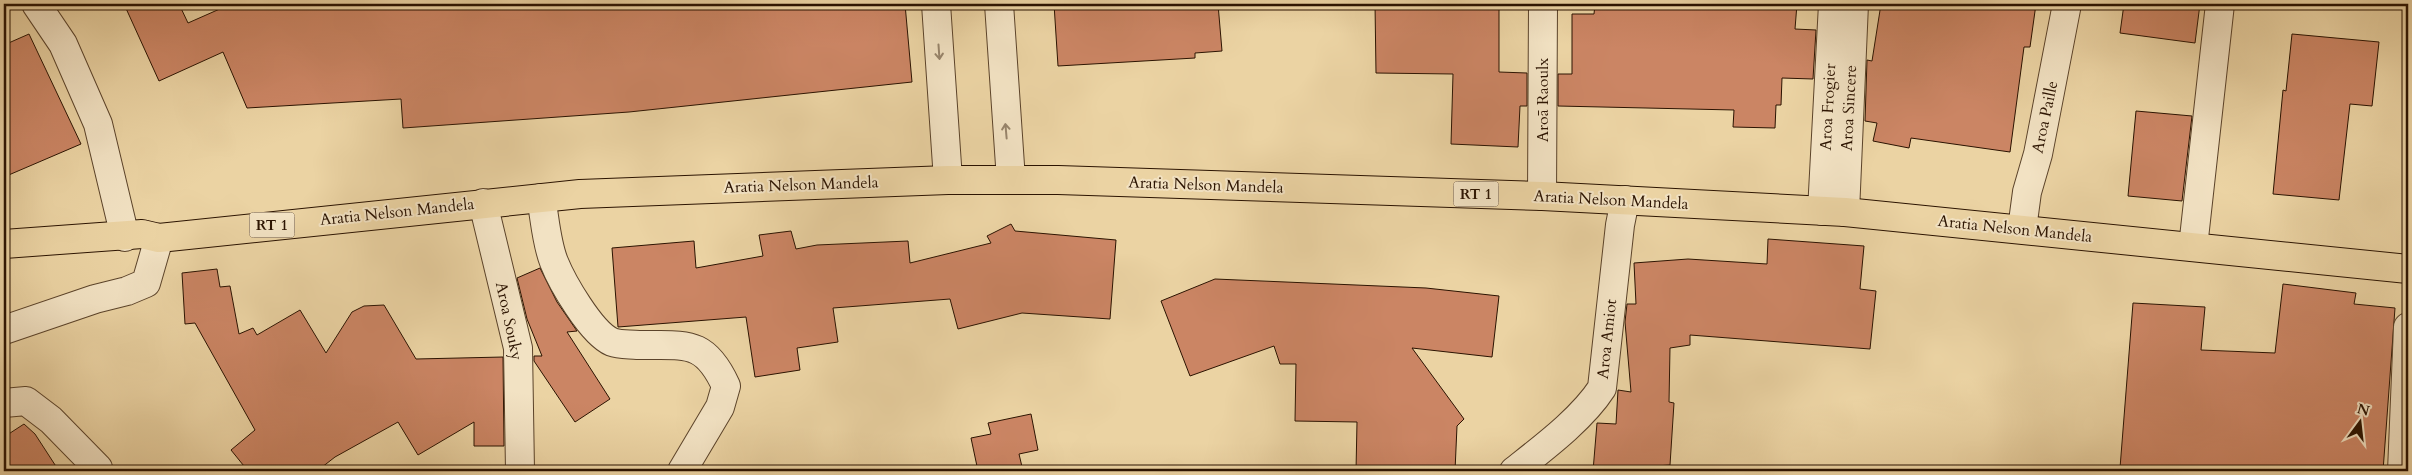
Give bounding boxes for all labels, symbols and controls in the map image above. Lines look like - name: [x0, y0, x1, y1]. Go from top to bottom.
- one-way arrow: [935, 44, 944, 60]
- street label: Aroā Raoulx: [1532, 58, 1554, 142]
- street label: Aroa Frogier: [1815, 63, 1841, 151]
- street label: Aroa Sincere: [1836, 64, 1862, 152]
- street label: Aroa Paille: [2027, 79, 2063, 155]
- one-way arrow: [1002, 124, 1011, 140]
- street label: Aratia Nelson Mandela: [723, 171, 879, 199]
- street label: Aratia Nelson Mandela: [1128, 171, 1284, 199]
- road number: RT 1: [1454, 182, 1498, 206]
- street label: Aratia Nelson Mandela: [1533, 185, 1689, 215]
- street label: Aratia Nelson Mandela: [319, 193, 475, 231]
- street label: Aratia Nelson Mandela: [1937, 210, 2093, 248]
- road number: RT 1: [250, 212, 294, 238]
- street label: Aroa Souky: [490, 280, 528, 363]
- street label: Aroa Amiot: [1592, 298, 1622, 380]
- north arrow: [2334, 398, 2384, 448]
- text: N: [2355, 399, 2372, 421]

